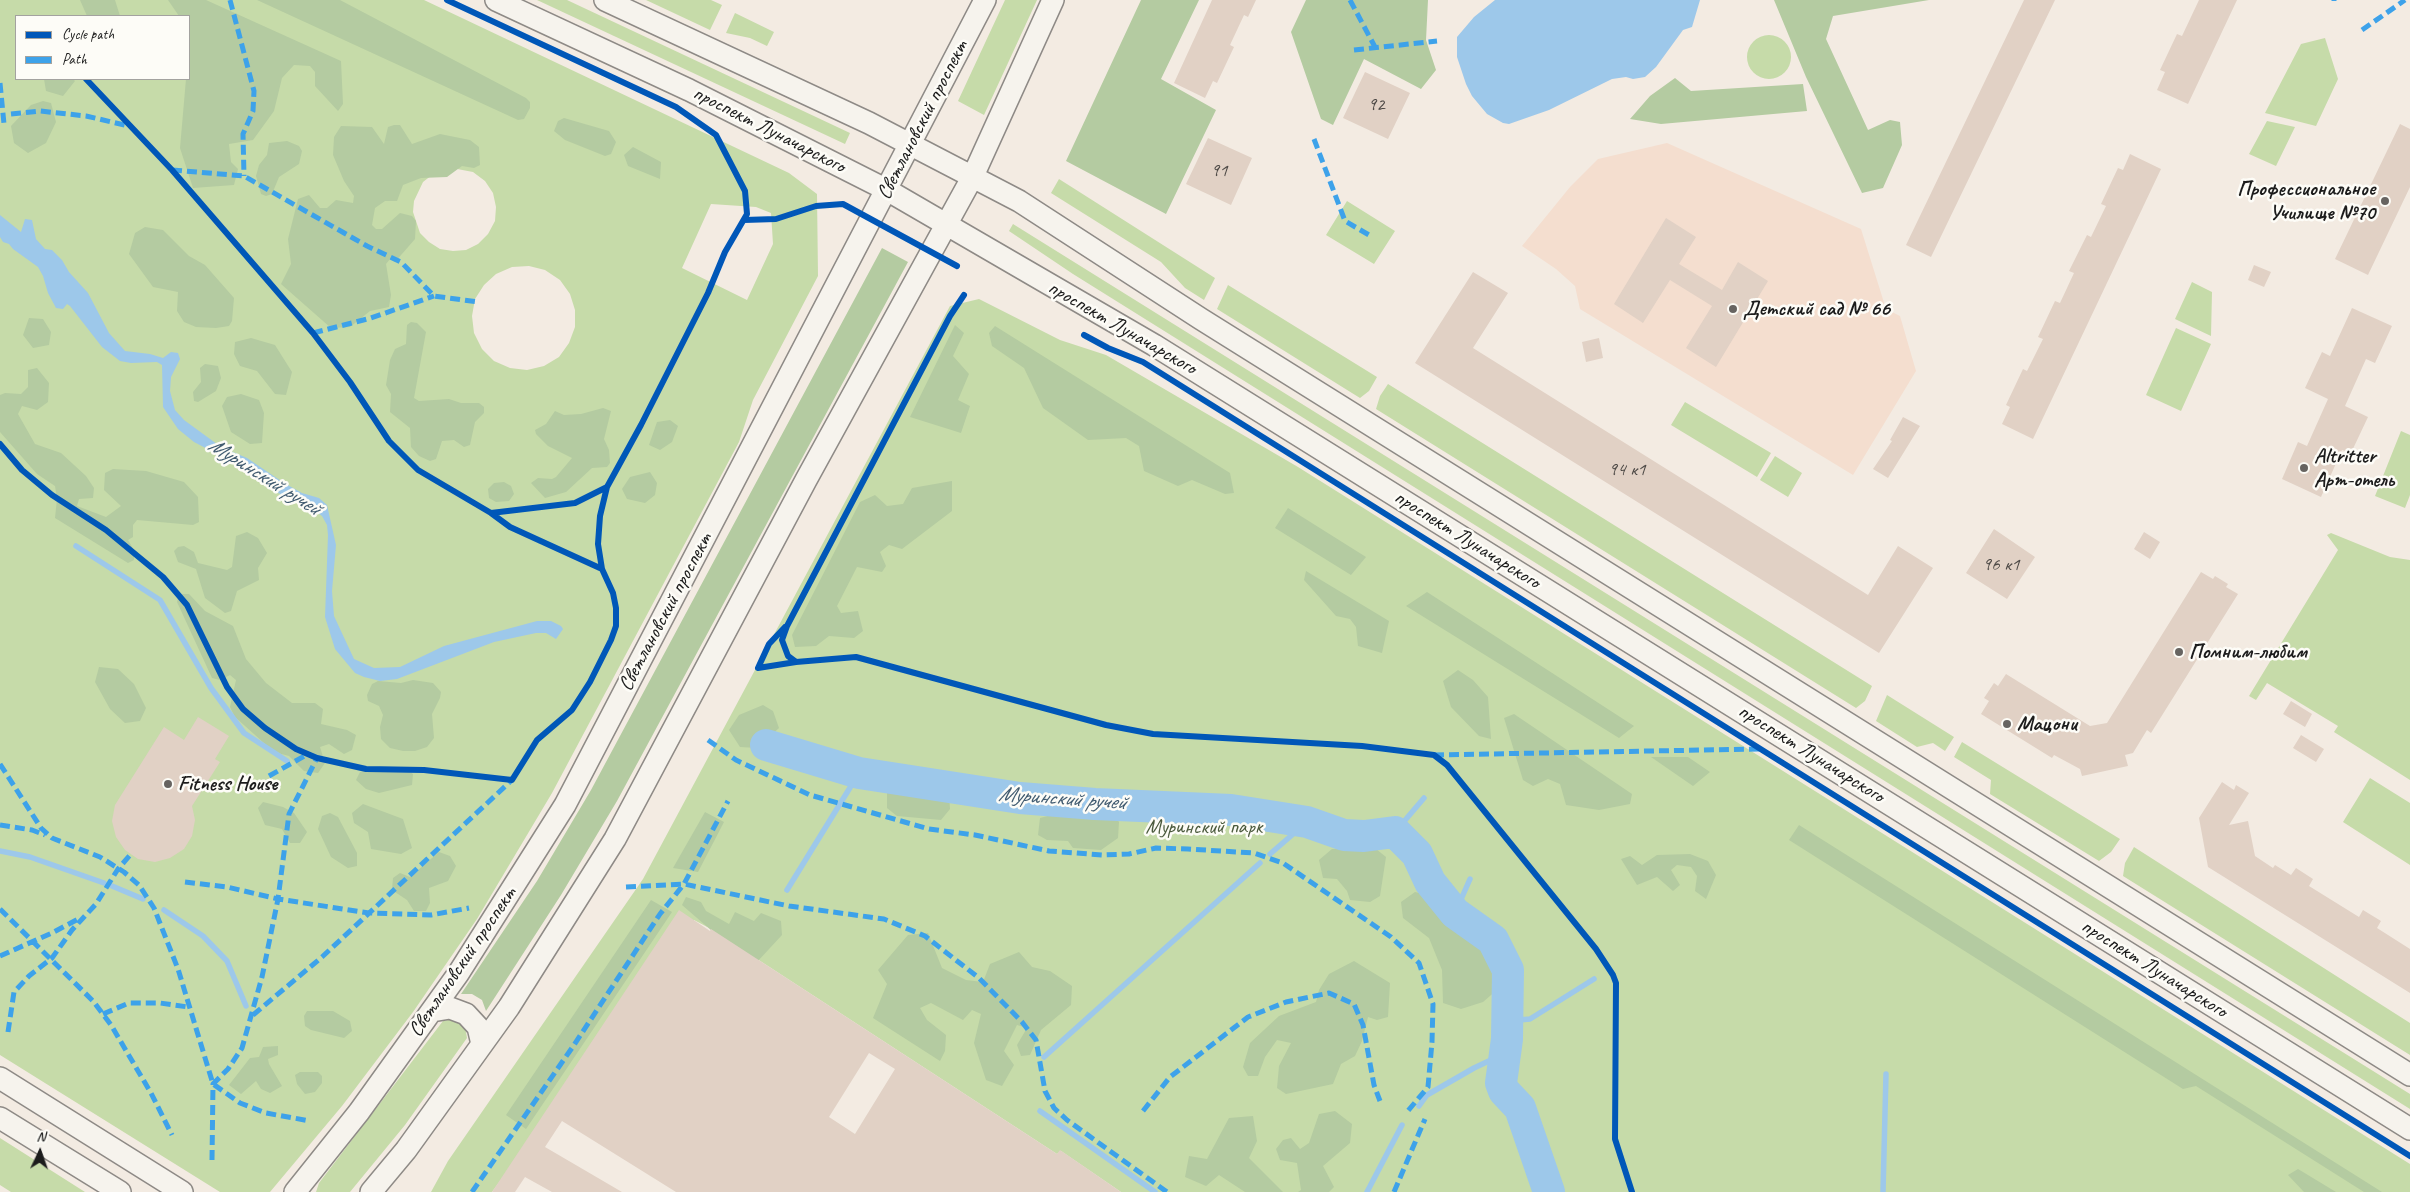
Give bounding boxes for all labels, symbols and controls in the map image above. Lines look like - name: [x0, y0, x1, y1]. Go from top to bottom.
- legend: [15, 15, 190, 80]
- text: Cycle path: [62, 25, 114, 44]
- street label: Светлановский проспект: [872, 36, 974, 204]
- text: Path: [62, 50, 87, 69]
- street label: проспект Луначарского: [689, 81, 849, 179]
- house number: 92: [1367, 94, 1385, 116]
- house number: 91: [1210, 160, 1228, 182]
- place label: Профессиональное Училище №70: [2237, 176, 2375, 226]
- marker: Профессиональное Училище №70: [2379, 195, 2391, 207]
- street label: проспект Луначарского: [1043, 275, 1201, 381]
- place label: Детский сад № 66: [1743, 296, 1890, 322]
- marker: Детский сад № 66: [1727, 303, 1739, 315]
- water label: Муринский ручей: [203, 432, 325, 522]
- place label: Altritter Арт-отель: [2314, 443, 2394, 493]
- house number: 94 к1: [1608, 459, 1646, 481]
- marker: Altritter Арт-отель: [2298, 462, 2310, 474]
- street label: проспект Луначарского: [1389, 485, 1545, 595]
- street label: Светлановский проспект: [614, 528, 718, 696]
- house number: 96 к1: [1982, 554, 2020, 576]
- place label: Помним-любим: [2189, 639, 2307, 665]
- marker: Помним-любим: [2173, 646, 2185, 658]
- street label: проспект Луначарского: [1733, 699, 1889, 809]
- place label: Мацони: [2017, 711, 2077, 737]
- marker: Мацони: [2001, 718, 2013, 730]
- place label: Fitness House: [178, 771, 277, 797]
- marker: Fitness House: [162, 778, 174, 790]
- water label: Муринский ручей: [998, 781, 1126, 817]
- park label: Муринский парк: [1146, 814, 1262, 840]
- street label: Светлановский проспект: [403, 882, 523, 1042]
- street label: проспект Луначарского: [2076, 914, 2232, 1024]
- north arrow: [15, 1127, 65, 1177]
- text: N: [36, 1128, 46, 1145]

